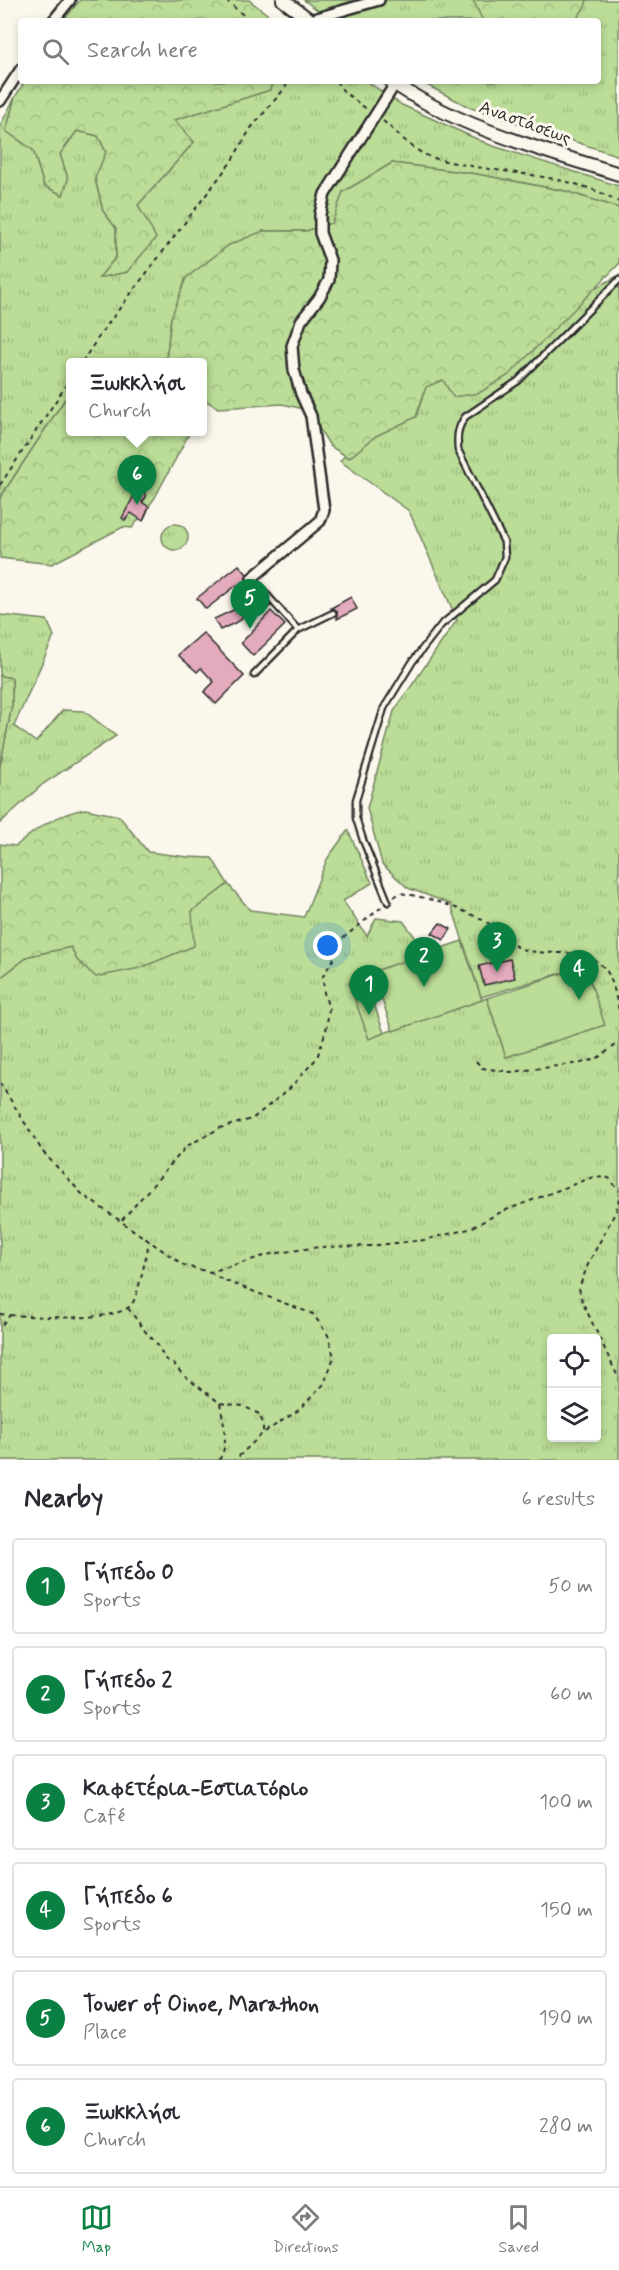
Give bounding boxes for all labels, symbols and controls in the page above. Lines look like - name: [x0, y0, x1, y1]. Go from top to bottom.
- search box: [18, 18, 601, 84]
- icon: search: [39, 35, 72, 68]
- text: Search here: [87, 37, 198, 65]
- street label: Αναστάσεως: [476, 95, 574, 151]
- popup: [66, 358, 207, 436]
- text: Ξωκκλήσι: [88, 370, 185, 398]
- text: Church: [88, 398, 151, 425]
- pin: 6: [118, 456, 156, 505]
- pin: 5: [230, 580, 270, 629]
- pin: 3: [478, 922, 516, 972]
- your location: [313, 931, 342, 960]
- pin: 2: [404, 938, 444, 987]
- pin: 4: [560, 950, 598, 1000]
- pin: 1: [350, 966, 388, 1015]
- map controls: [547, 1334, 601, 1442]
- button: locate: [547, 1334, 601, 1388]
- button: layers: [547, 1388, 601, 1442]
- text: Nearby: [24, 1482, 103, 1516]
- text: 6 results: [522, 1486, 595, 1513]
- text: Γήπεδο 0: [83, 1559, 174, 1587]
- text: 1: [41, 1573, 50, 1600]
- text: 50 m: [548, 1573, 593, 1600]
- text: Sports: [83, 1587, 141, 1614]
- text: Γήπεδο 2: [83, 1667, 172, 1695]
- text: 2: [41, 1681, 50, 1708]
- text: 60 m: [550, 1681, 593, 1708]
- text: Sports: [83, 1695, 141, 1722]
- text: Καφετέρια-Εστιατόριο: [83, 1775, 308, 1803]
- text: 3: [41, 1789, 50, 1816]
- text: 100 m: [539, 1789, 593, 1816]
- text: Café: [83, 1803, 125, 1830]
- text: Γήπεδο 6: [83, 1883, 173, 1911]
- text: 4: [40, 1897, 51, 1924]
- text: 150 m: [540, 1897, 593, 1924]
- text: Sports: [83, 1911, 141, 1938]
- text: Tower of Oinoe, Marathon: [83, 1991, 319, 2019]
- text: 5: [40, 2005, 52, 2032]
- text: 190 m: [539, 2005, 593, 2032]
- text: Place: [83, 2019, 127, 2046]
- text: Ξωκκλήσι: [83, 2099, 180, 2127]
- text: 6: [40, 2113, 51, 2140]
- text: 280 m: [539, 2113, 593, 2140]
- text: Church: [83, 2127, 146, 2154]
- tab: Map: [80, 2201, 113, 2258]
- tab: Directions: [273, 2201, 339, 2258]
- tab: Saved: [499, 2201, 539, 2258]

